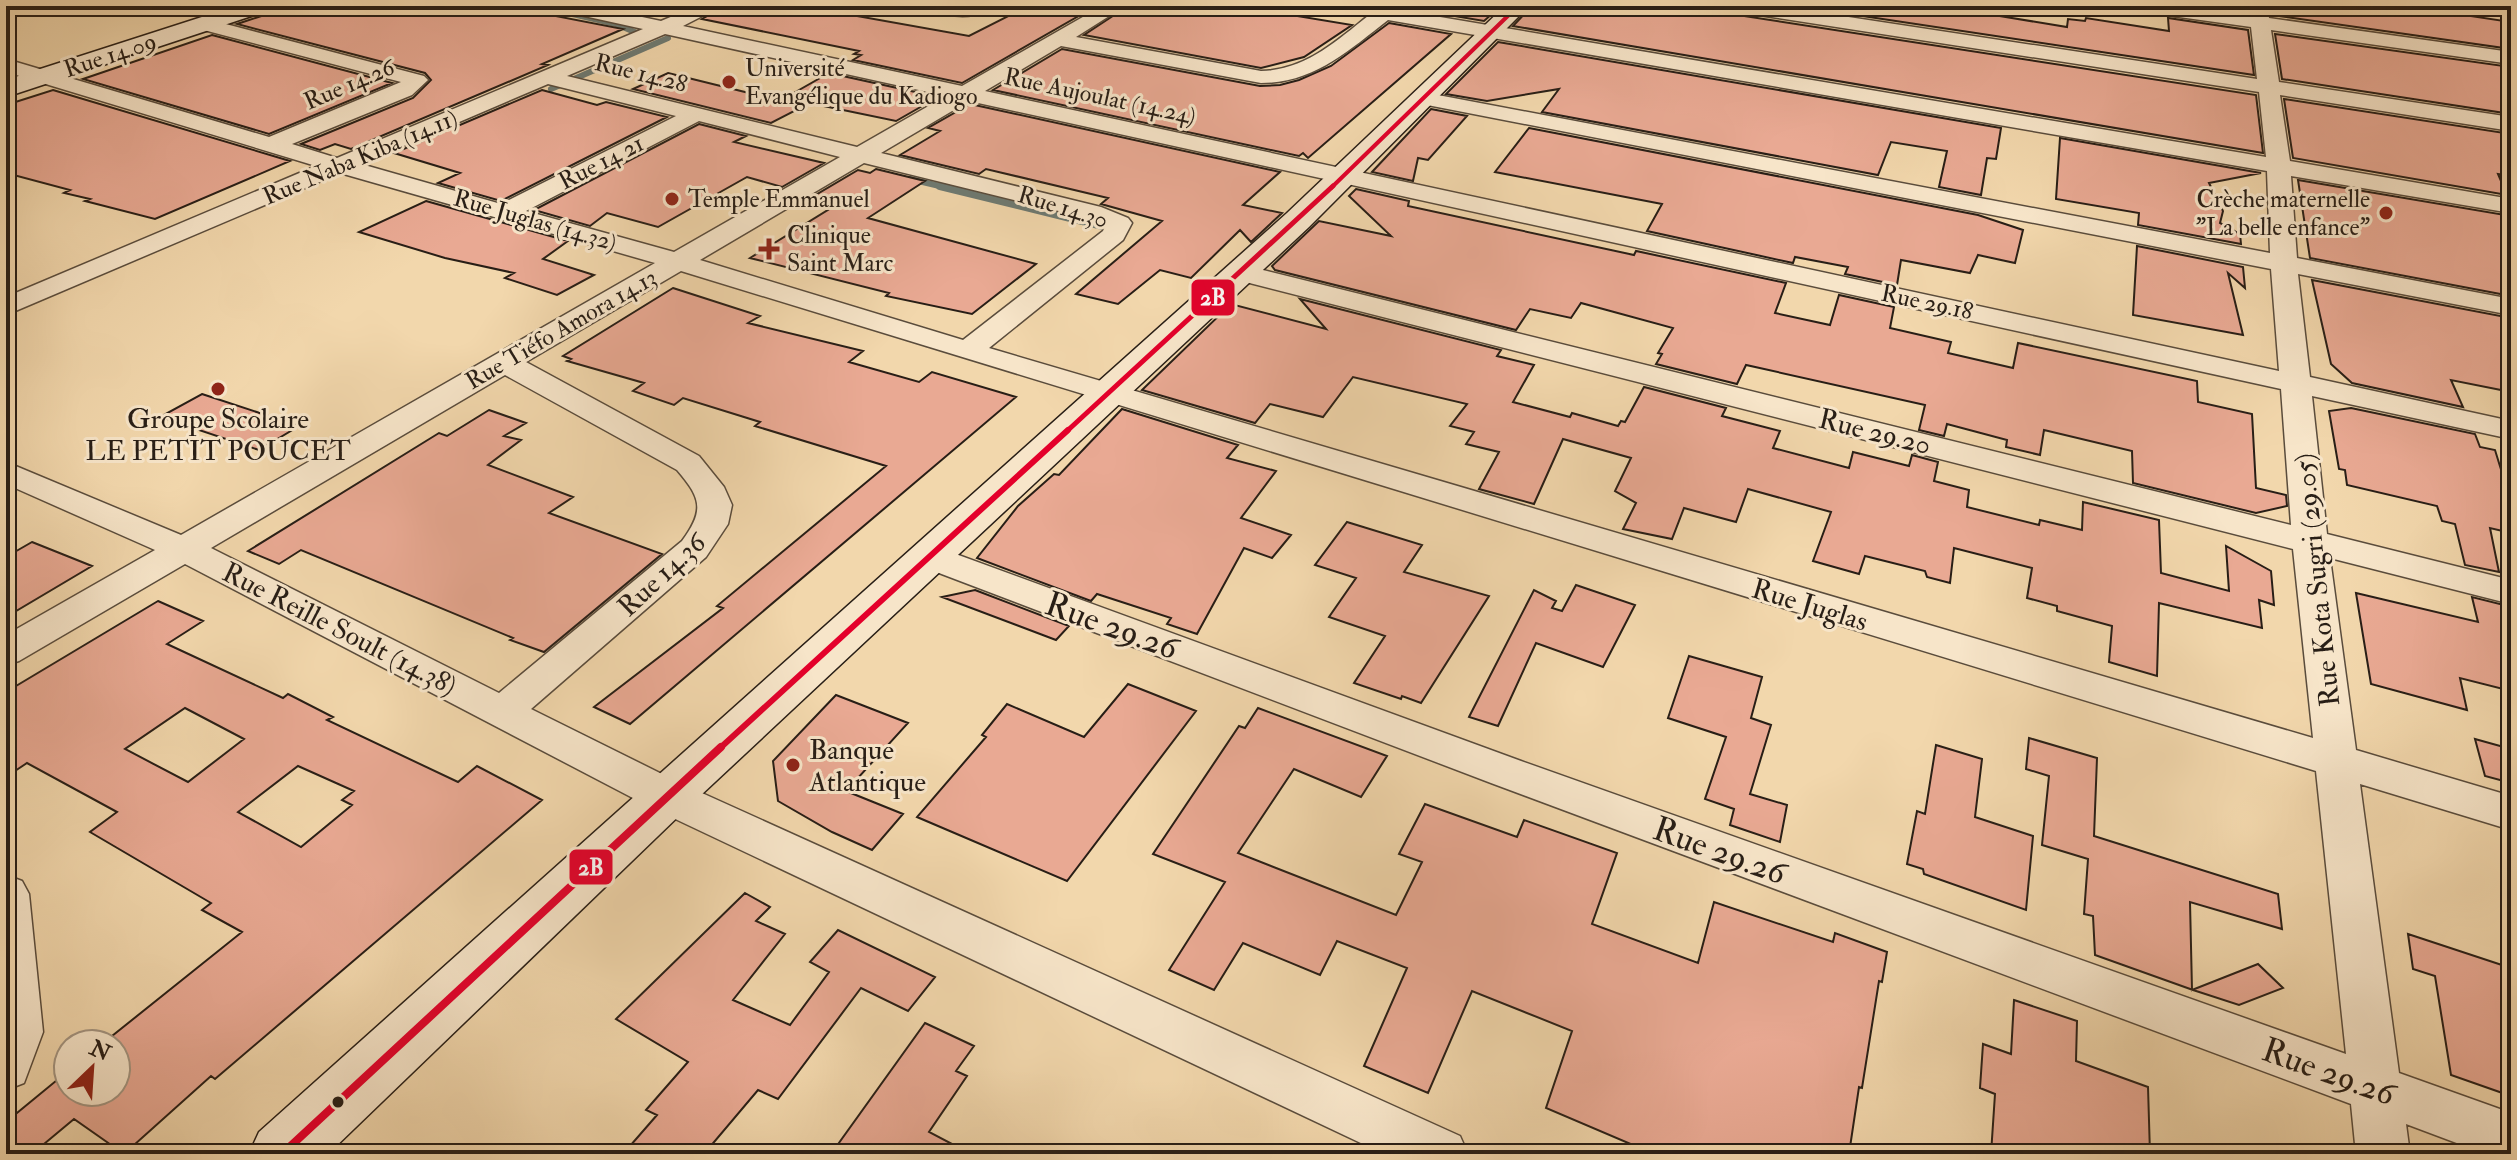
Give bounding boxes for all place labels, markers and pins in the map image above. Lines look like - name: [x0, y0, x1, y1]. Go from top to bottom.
- place label: Université Evangélique du Kadiogo: [745, 53, 977, 112]
- marker: Université Evangélique du Kadiogo: [720, 73, 738, 91]
- place label: Temple Emmanuel: [688, 184, 870, 215]
- place label: Crèche maternelle "La belle enfance": [2195, 184, 2370, 243]
- marker: Temple Emmanuel: [663, 190, 681, 208]
- marker: Crèche maternelle "La belle enfance": [2377, 204, 2395, 222]
- place label: Clinique Saint Marc: [787, 220, 893, 279]
- marker: Clinique Saint Marc: [758, 238, 780, 260]
- marker: Groupe Scolaire LE PETIT POUCET: [209, 380, 227, 398]
- place label: Groupe Scolaire LE PETIT POUCET: [85, 402, 351, 469]
- place label: Banque Atlantique: [808, 733, 926, 800]
- marker: Banque Atlantique: [784, 756, 802, 774]
- unlabelled marker: [330, 1094, 346, 1110]

